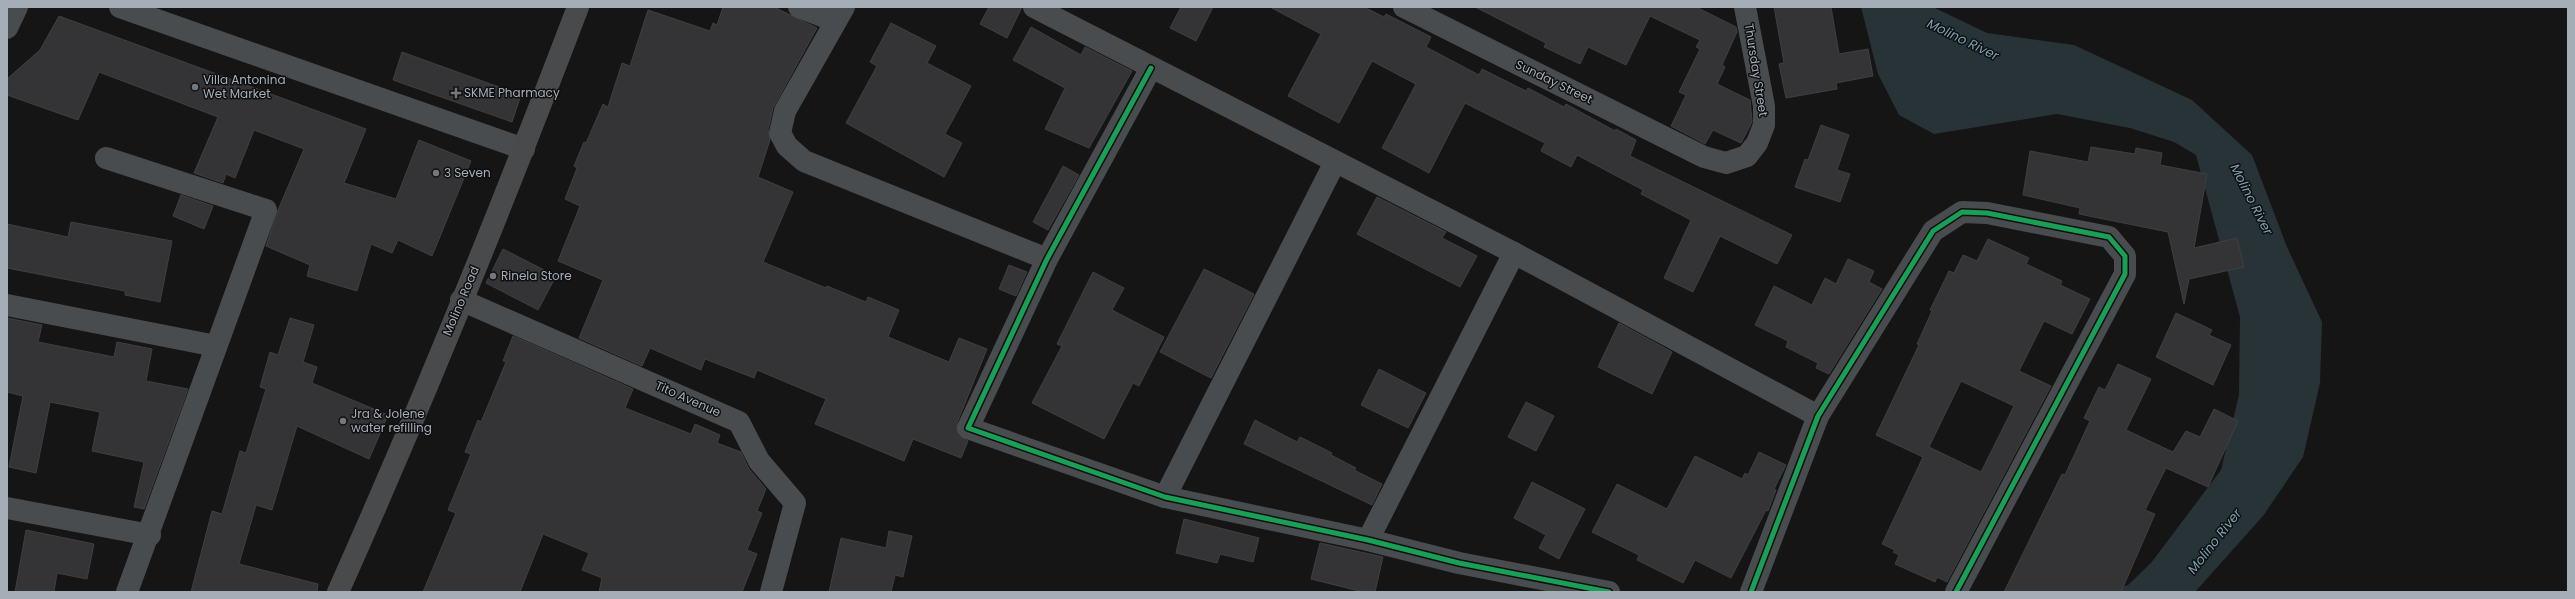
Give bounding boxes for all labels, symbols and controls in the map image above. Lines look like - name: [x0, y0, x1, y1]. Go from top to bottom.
- water label: Molino River: [1924, 14, 2003, 66]
- street label: Thursday Street: [1741, 22, 1772, 118]
- street label: Sunday Street: [1513, 56, 1596, 108]
- place label: Villa Antonina Wet Market: [203, 71, 286, 102]
- marker: Villa Antonina Wet Market: [190, 82, 200, 92]
- place label: SKME Pharmacy: [464, 84, 560, 101]
- marker: SKME Pharmacy: [451, 88, 461, 98]
- water label: Molino River: [2225, 160, 2278, 239]
- place label: 3 Seven: [444, 164, 491, 181]
- marker: 3 Seven: [431, 168, 441, 178]
- street label: Molino Road: [438, 264, 483, 338]
- place label: Rinela Store: [501, 267, 572, 284]
- marker: Rinela Store: [488, 271, 498, 281]
- street label: Tito Avenue: [653, 377, 724, 420]
- place label: Jra & Jolene water refilling: [351, 405, 432, 436]
- marker: Jra & Jolene water refilling: [338, 416, 348, 426]
- water label: Molino River: [2183, 504, 2247, 578]

